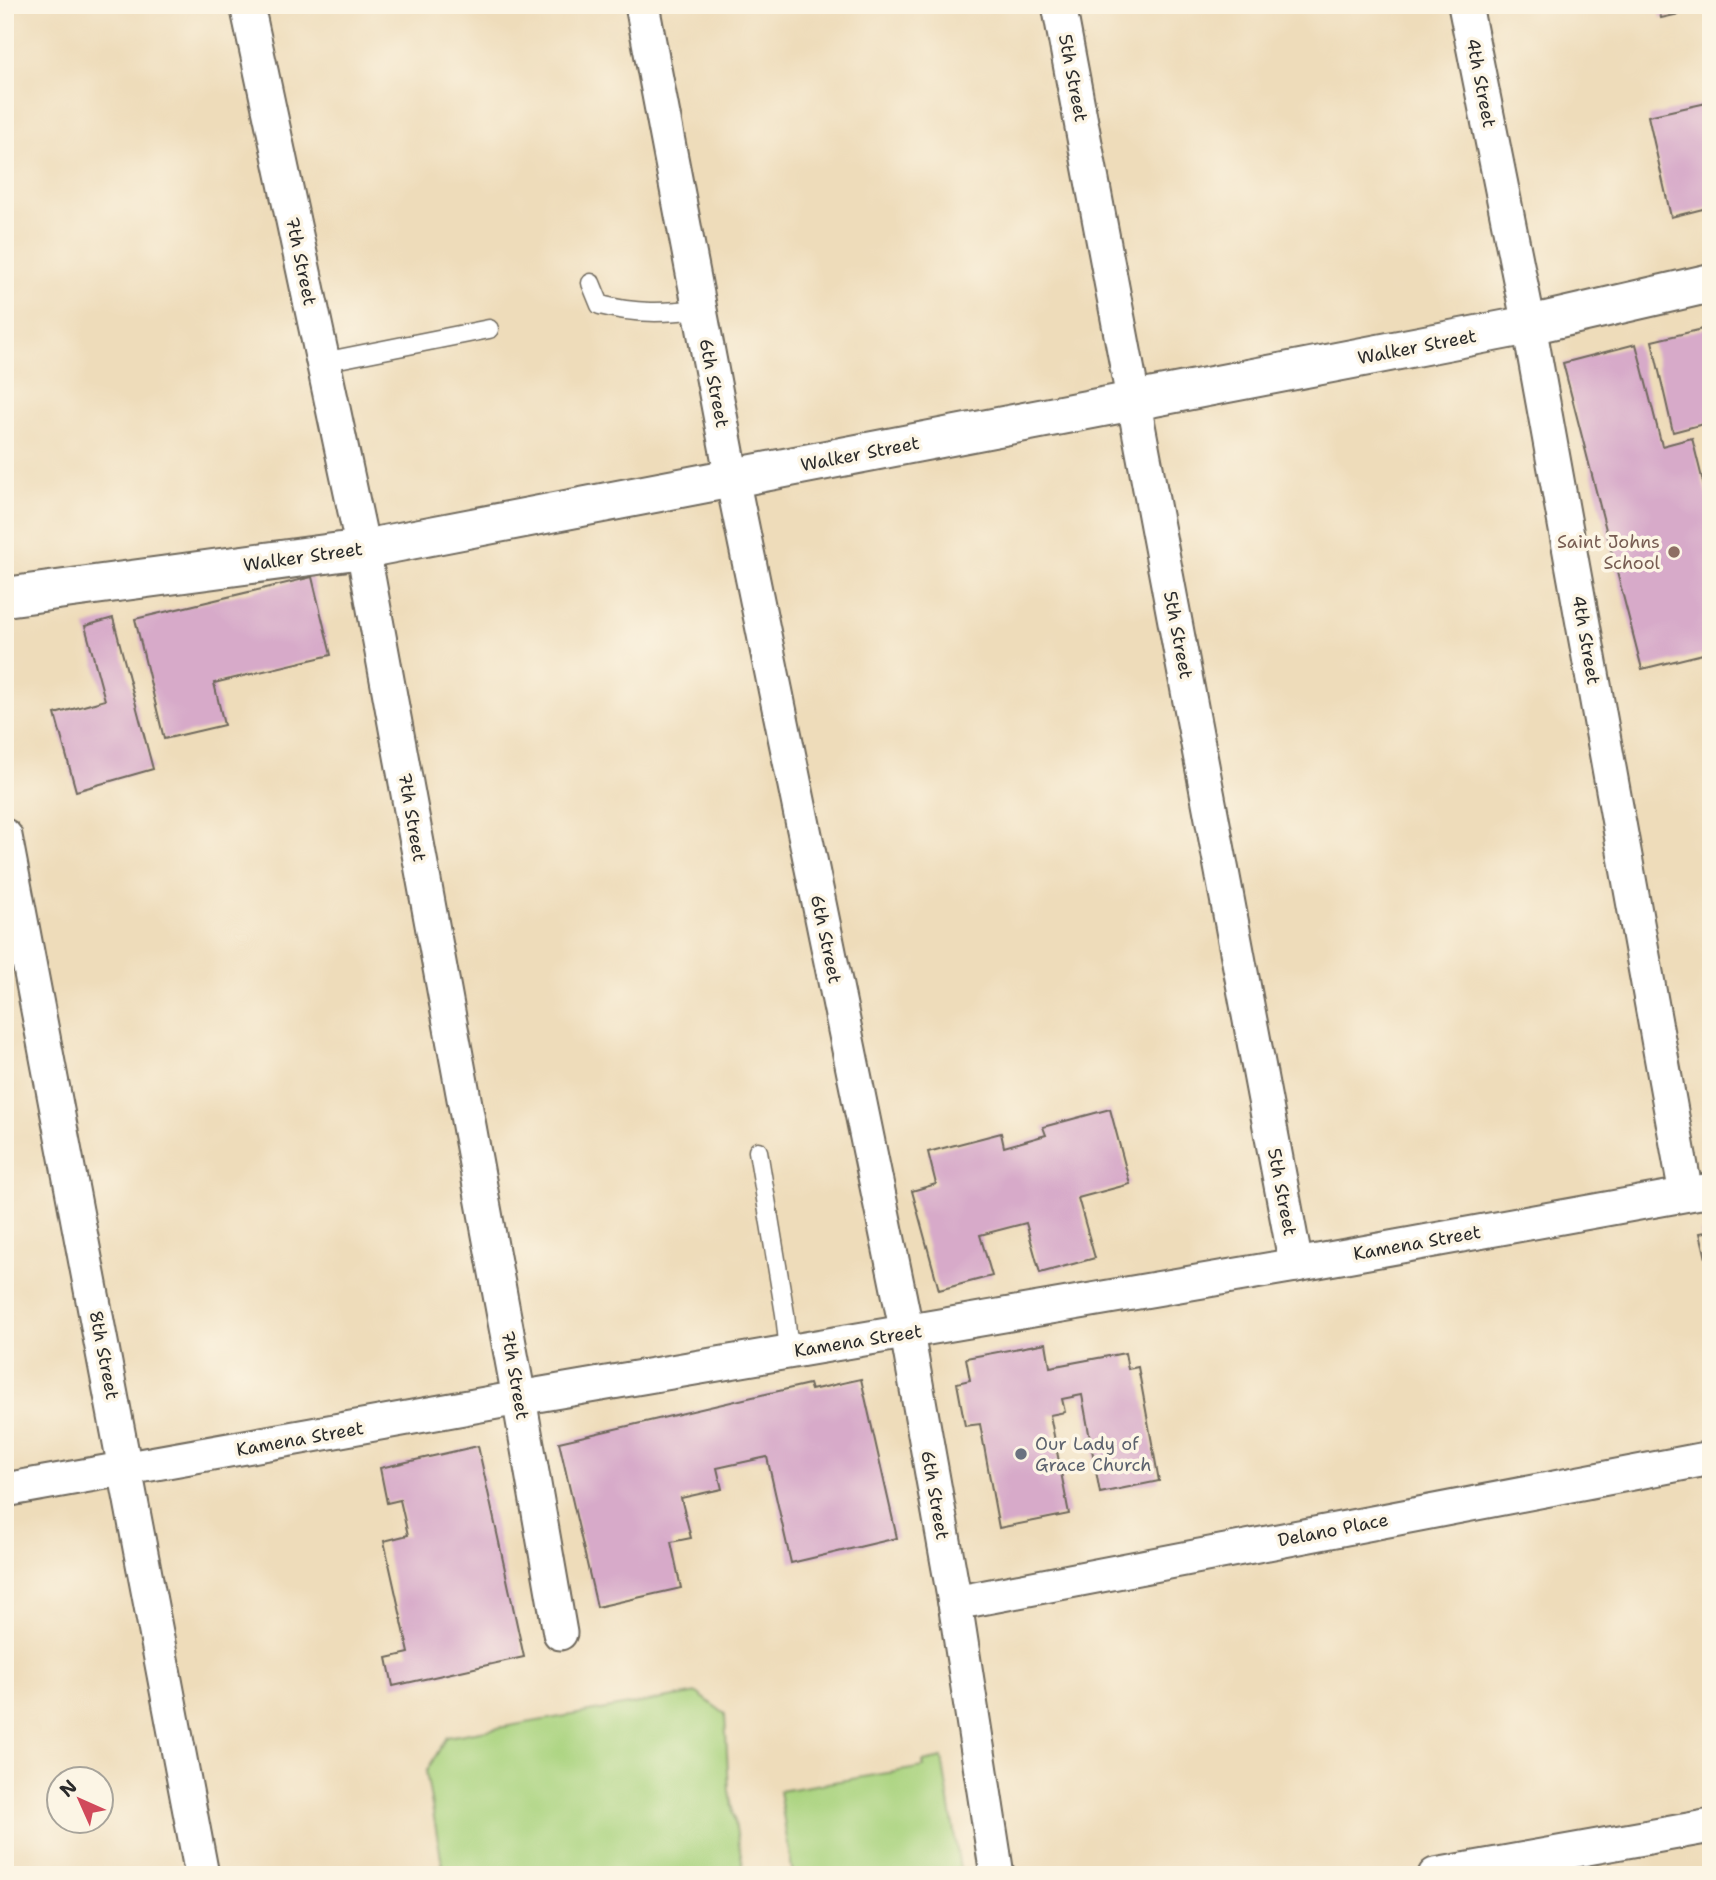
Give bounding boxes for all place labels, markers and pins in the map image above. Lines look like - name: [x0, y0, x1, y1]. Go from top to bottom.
- place label: Saint Johns School: [1557, 530, 1661, 575]
- marker: Saint Johns School: [1666, 544, 1682, 560]
- place label: Our Lady of Grace Church: [1035, 1432, 1152, 1477]
- marker: Our Lady of Grace Church: [1013, 1446, 1029, 1462]

